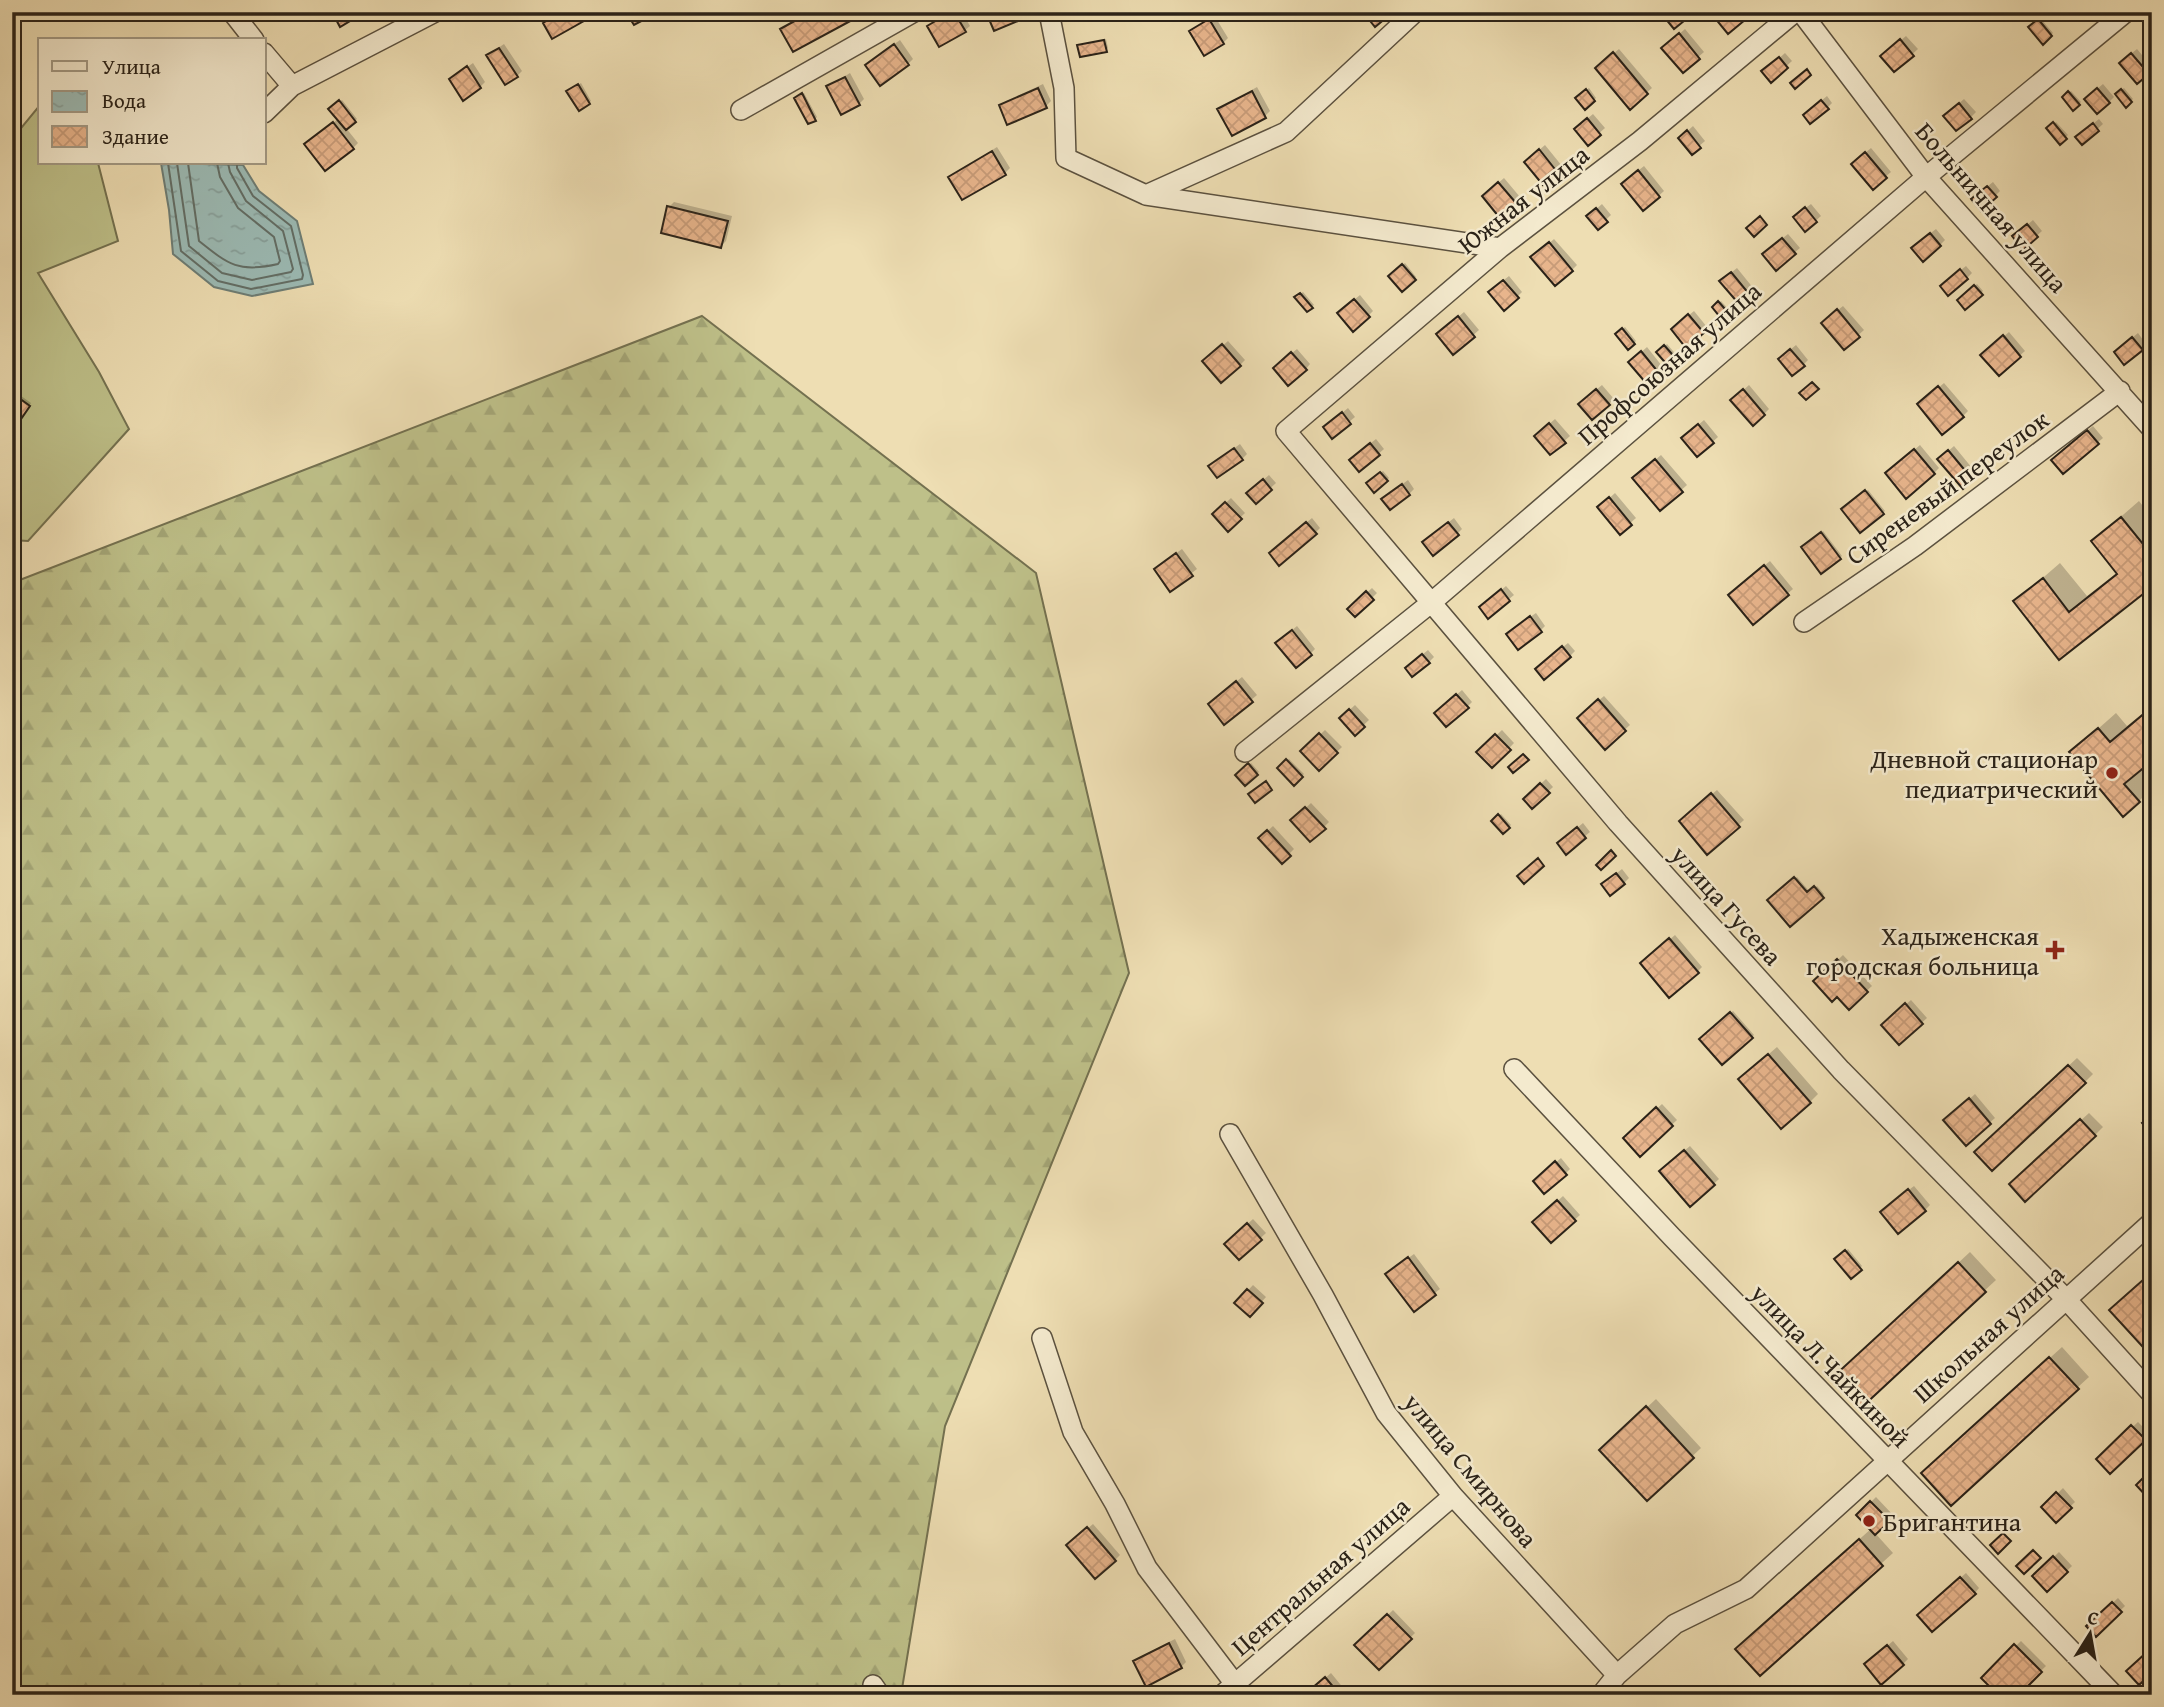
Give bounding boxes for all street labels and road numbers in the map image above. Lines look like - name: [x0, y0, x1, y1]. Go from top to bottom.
- street label: Больничная улица: [1907, 113, 2078, 302]
- street label: Южная улица: [1449, 135, 1598, 263]
- street label: Профсоюзная улица: [1568, 271, 1770, 454]
- street label: Сиреневый переулок: [1837, 400, 2057, 574]
- street label: улица Гусева: [1661, 835, 1792, 974]
- street label: Школьная улица: [1904, 1254, 2073, 1412]
- street label: улица Л.Чайкиной: [1741, 1273, 1920, 1456]
- street label: улица Смирнова: [1394, 1383, 1548, 1556]
- street label: Центральная улица: [1222, 1487, 1419, 1665]

